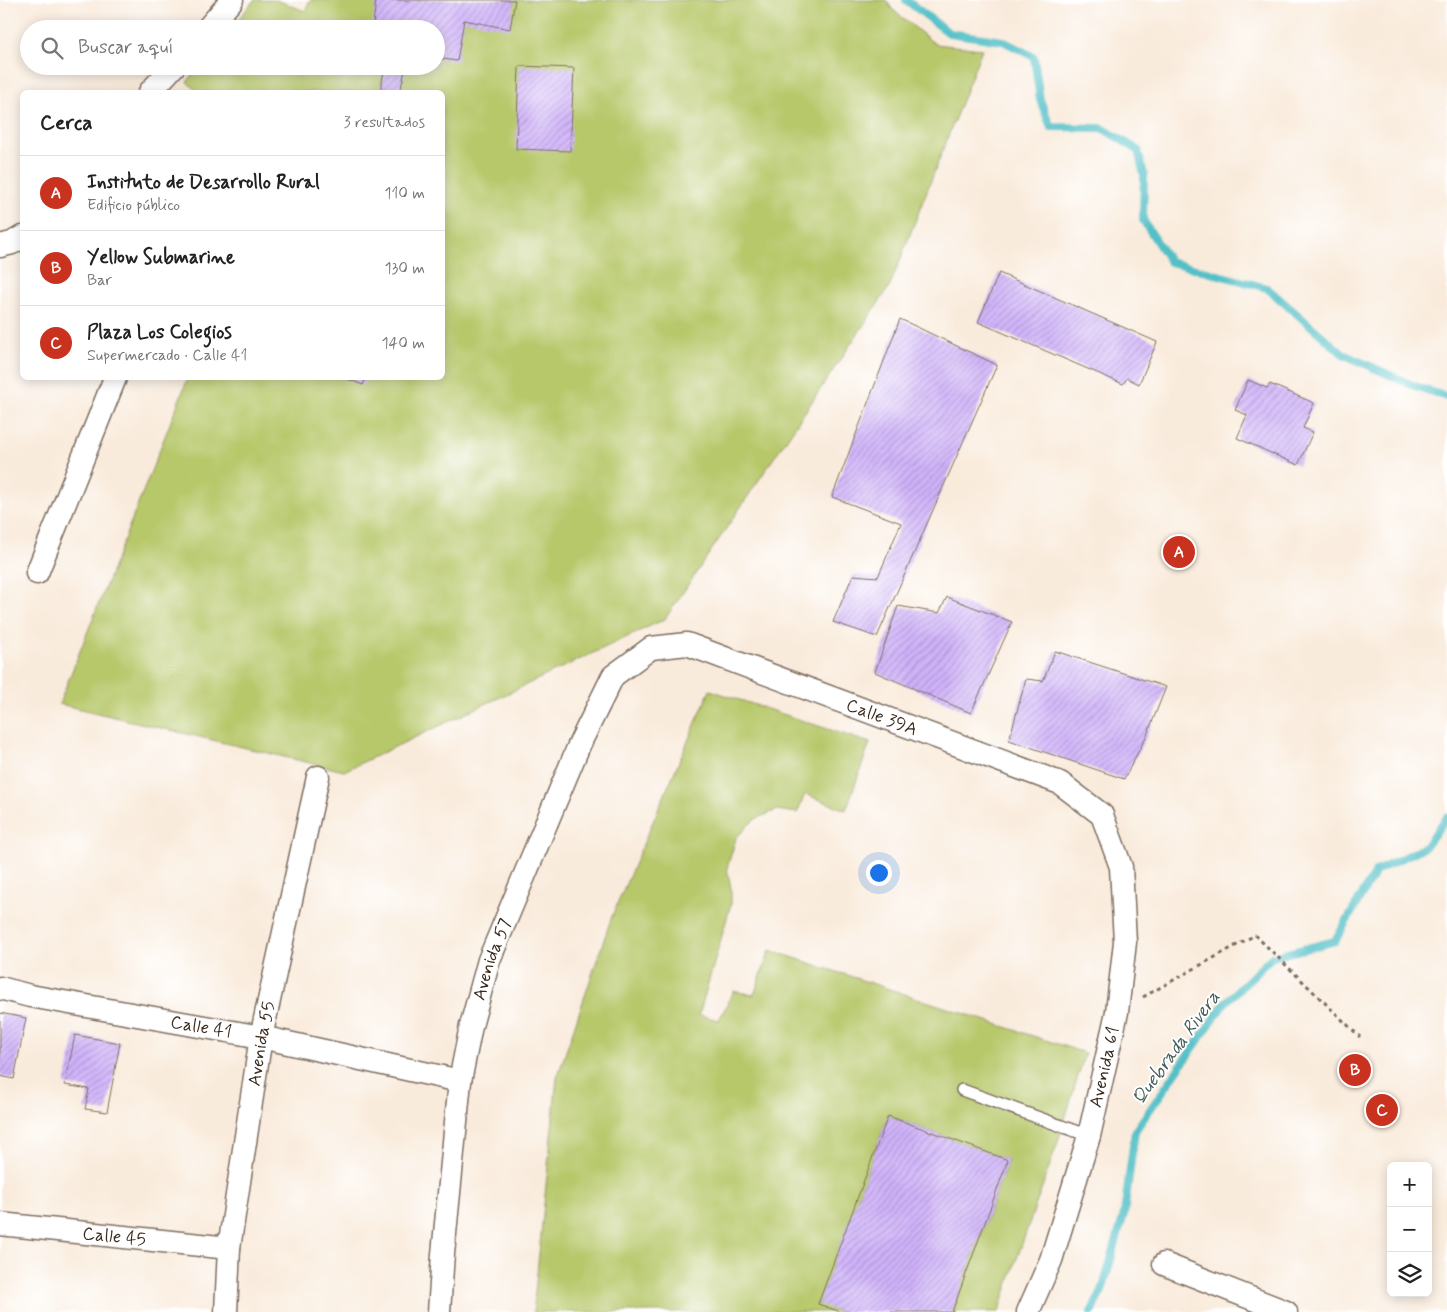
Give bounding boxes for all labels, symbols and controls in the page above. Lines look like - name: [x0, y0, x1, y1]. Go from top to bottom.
- search box: [20, 20, 445, 75]
- icon: search: [38, 34, 66, 62]
- text: Buscar aquí: [78, 35, 173, 60]
- text: Cerca: [40, 109, 93, 137]
- text: 3 resultados: [344, 112, 425, 133]
- text: Instituto de Desarrollo Rural: [87, 170, 320, 195]
- text: A: [51, 183, 61, 204]
- text: 110 m: [384, 183, 425, 204]
- text: Edificio público: [87, 195, 180, 216]
- text: Yellow Submarine: [87, 245, 235, 270]
- text: B: [51, 258, 61, 279]
- text: 130 m: [384, 258, 425, 279]
- text: Bar: [87, 270, 112, 291]
- text: Plaza Los Colegios: [87, 320, 232, 345]
- text: C: [50, 333, 62, 354]
- text: 140 m: [381, 333, 425, 354]
- text: Supermercado · Calle 41: [87, 345, 247, 366]
- pin: A: [1163, 533, 1195, 571]
- street label: Calle 39A: [843, 693, 921, 742]
- your location: [866, 860, 892, 886]
- street label: Avenida 57: [468, 915, 518, 1003]
- water label: Quebrada Rivera: [1126, 986, 1226, 1110]
- street label: Avenida 55: [243, 999, 281, 1088]
- street label: Calle 41: [169, 1010, 234, 1045]
- street label: Avenida 61: [1084, 1024, 1126, 1110]
- pin: B: [1339, 1051, 1371, 1089]
- pin: C: [1366, 1091, 1398, 1129]
- map controls: [1387, 1162, 1432, 1297]
- button: +: [1387, 1162, 1432, 1207]
- button: −: [1387, 1207, 1432, 1252]
- street label: Calle 45: [81, 1222, 147, 1252]
- button: layers: [1387, 1252, 1432, 1297]

